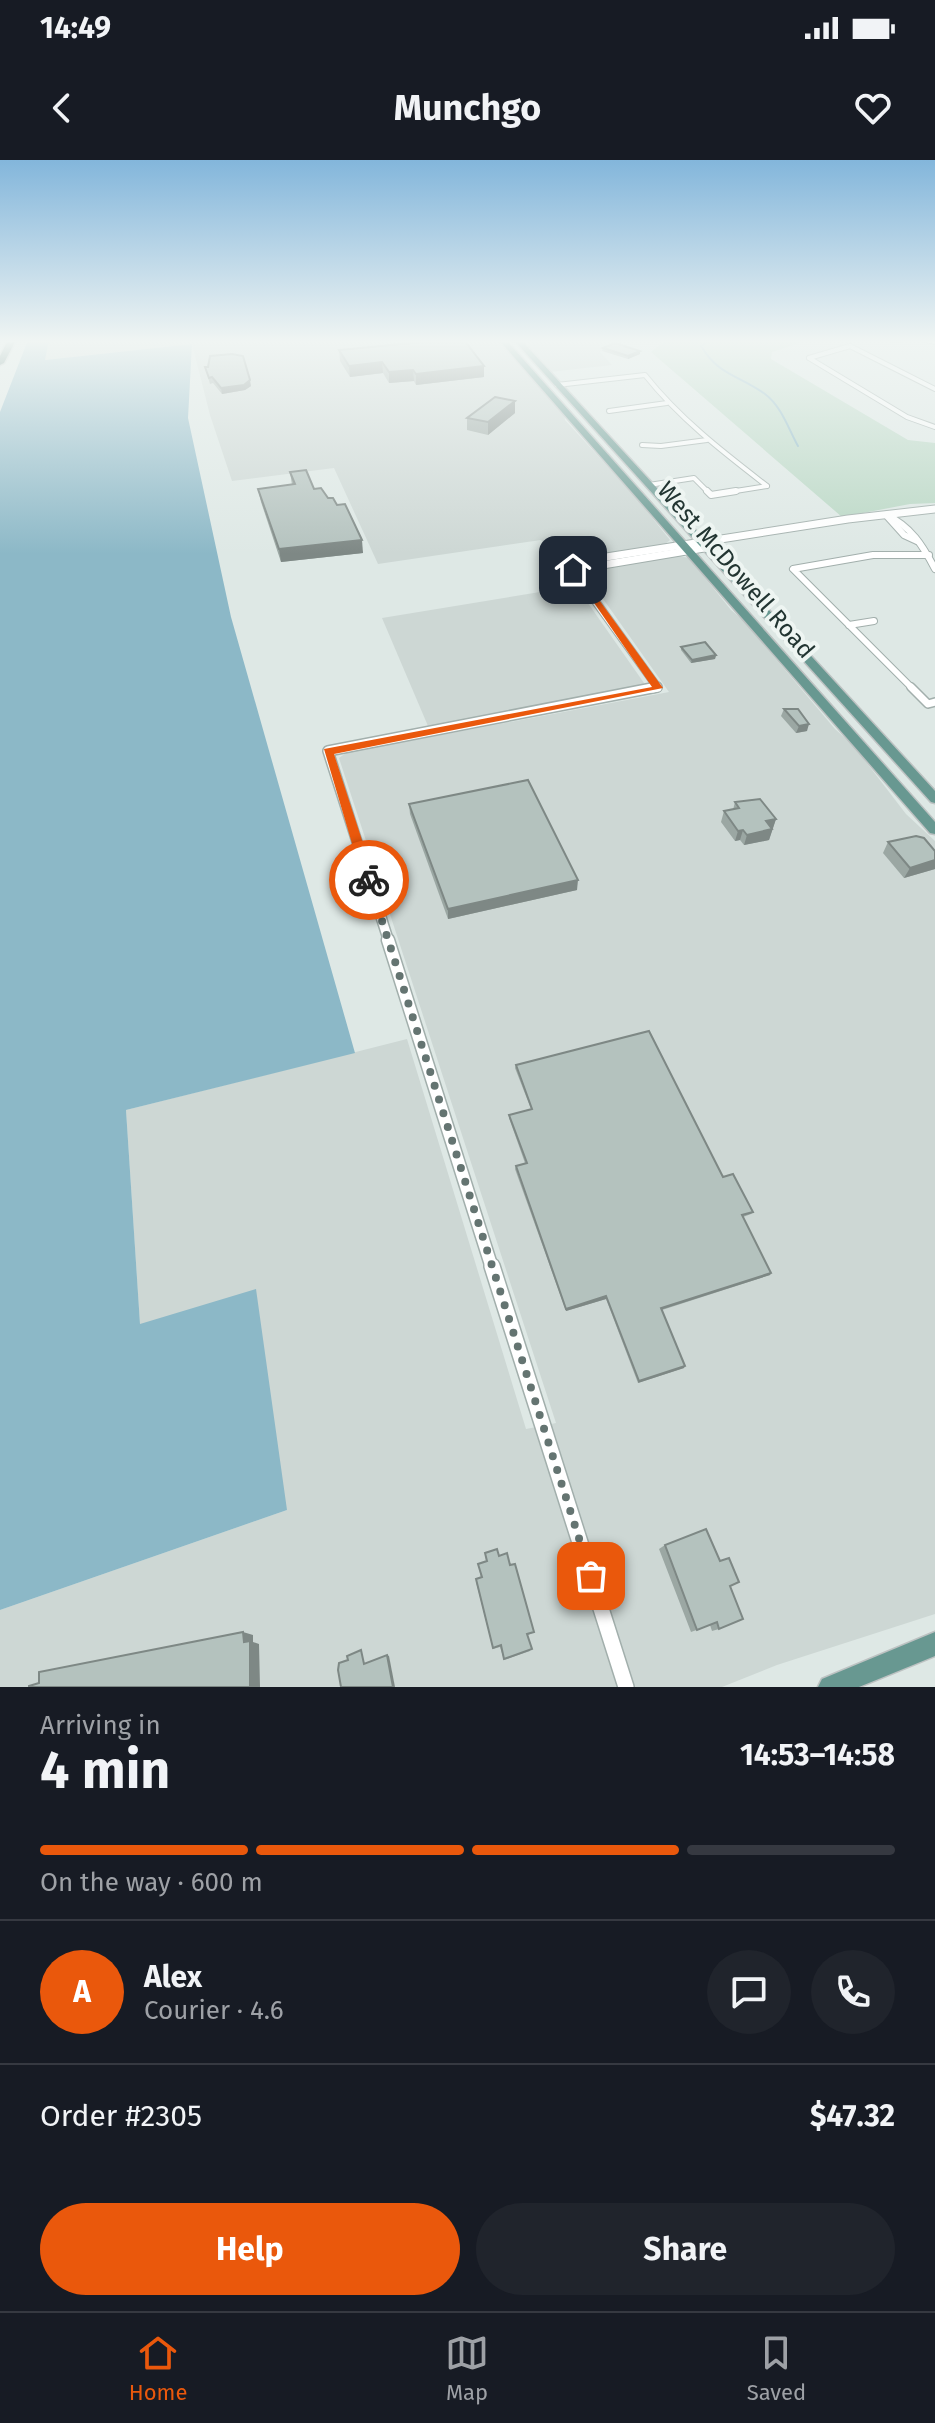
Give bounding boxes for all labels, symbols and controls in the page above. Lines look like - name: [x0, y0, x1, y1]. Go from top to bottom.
- text: 14:49: [40, 10, 111, 46]
- icon: back: [40, 86, 84, 130]
- text: Munchgo: [394, 86, 541, 130]
- icon: heart: [851, 86, 895, 130]
- street label: West McDowell Road: [652, 476, 820, 664]
- pin: [539, 536, 607, 604]
- icon: home: [551, 548, 595, 592]
- courier: [329, 840, 409, 920]
- icon: bike: [347, 858, 391, 902]
- pin: [557, 1542, 625, 1610]
- icon: bag: [569, 1554, 613, 1598]
- text: Arriving in: [40, 1710, 161, 1741]
- text: 14:53–14:58: [740, 1737, 895, 1773]
- text: 4 min: [40, 1739, 170, 1802]
- text: On the way · 600 m: [40, 1867, 263, 1898]
- button: chat: [707, 1950, 791, 2034]
- button: phone: [811, 1950, 895, 2034]
- text: Alex: [144, 1959, 202, 1995]
- text: A: [73, 1974, 91, 2010]
- text: Courier · 4.6: [144, 1995, 284, 2026]
- text: Order #2305: [40, 2098, 202, 2134]
- text: $47.32: [810, 2098, 895, 2134]
- button: Help: [40, 2203, 460, 2295]
- button: Share: [476, 2203, 895, 2295]
- tab: Home: [129, 2331, 187, 2406]
- tab: Map: [445, 2331, 489, 2406]
- tab: Saved: [747, 2331, 806, 2406]

